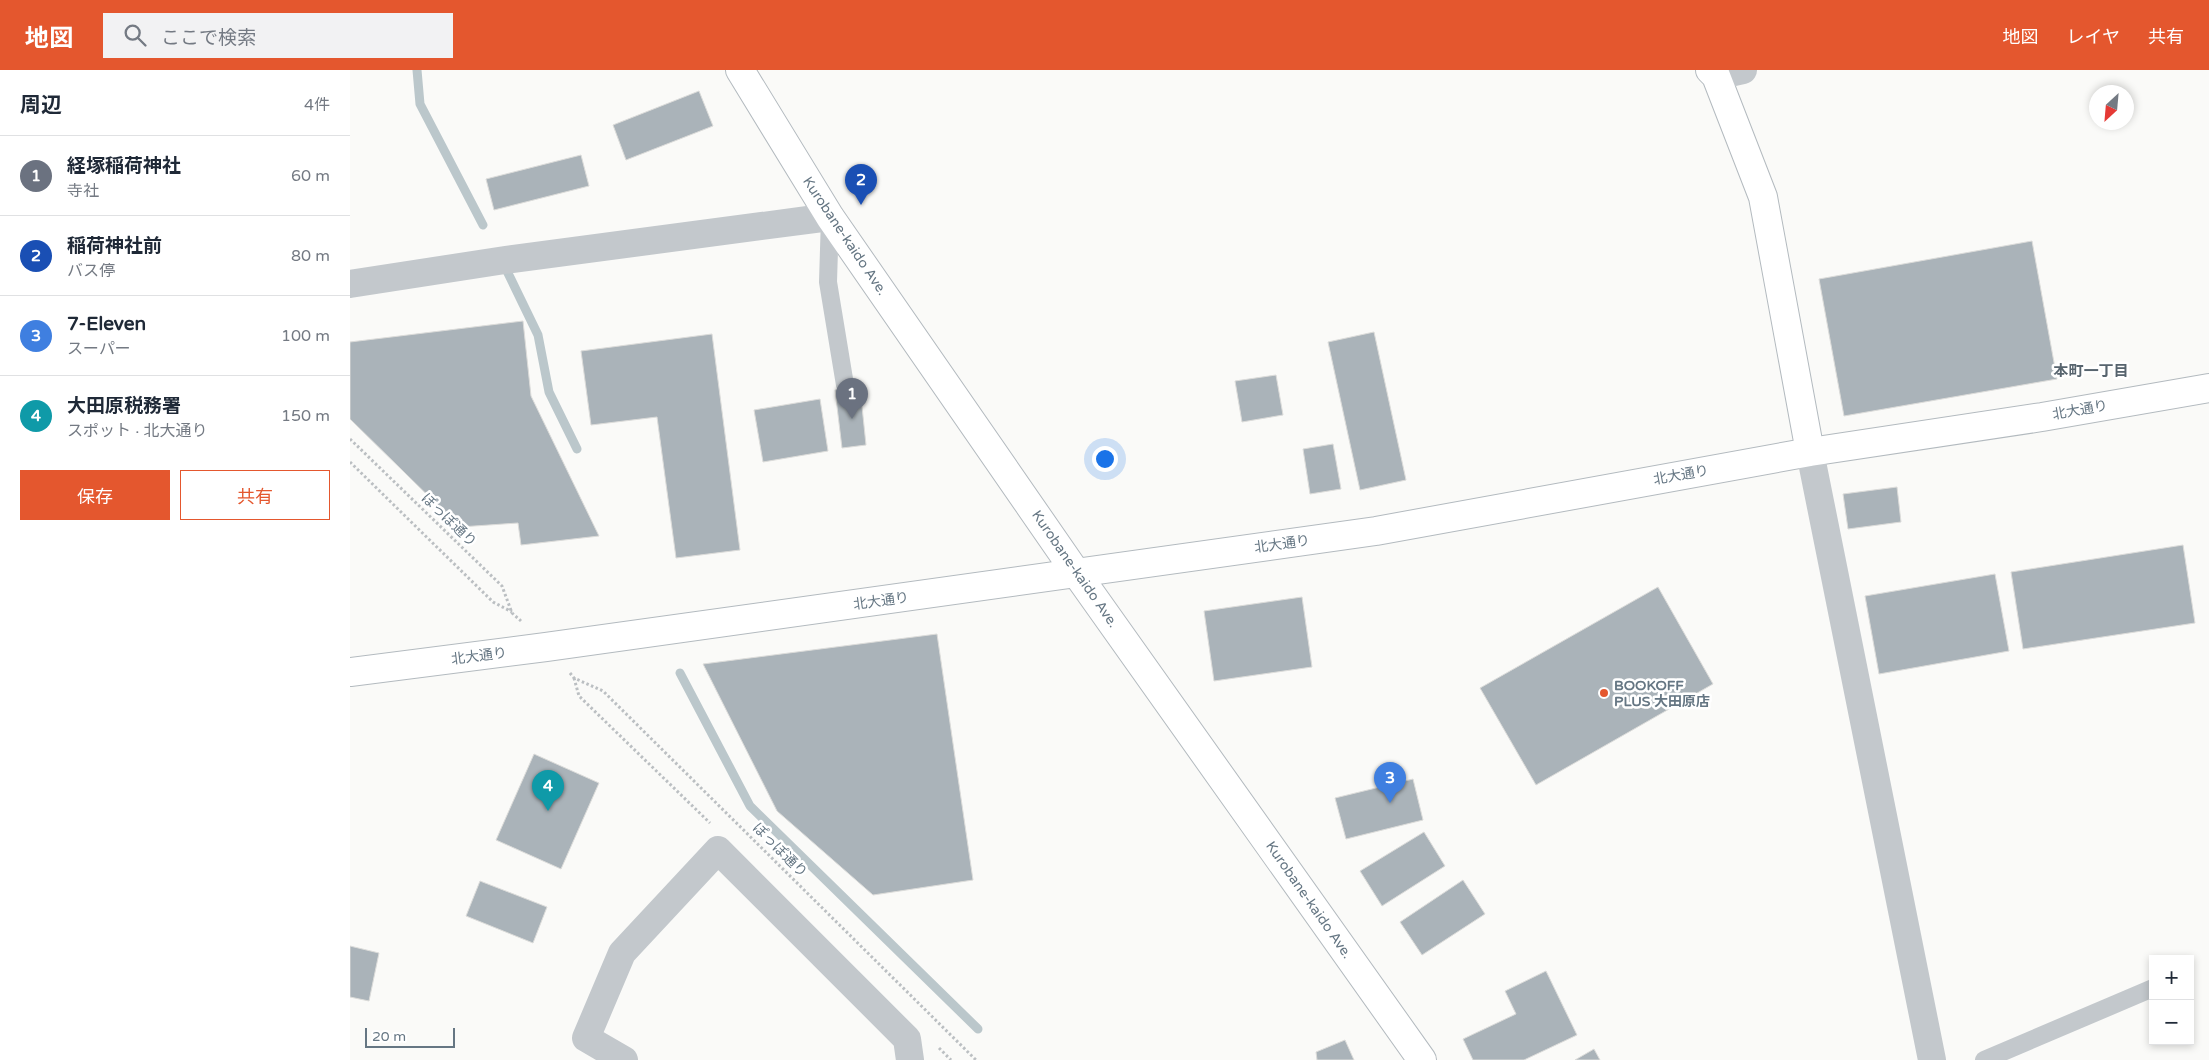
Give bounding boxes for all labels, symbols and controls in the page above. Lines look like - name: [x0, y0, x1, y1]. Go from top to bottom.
- search box: [103, 13, 453, 58]
- icon: search: [121, 21, 149, 49]
- text: 地図: [25, 24, 73, 53]
- text: 地図: [2003, 26, 2039, 48]
- text: レイヤ: [2067, 26, 2120, 48]
- text: 共有: [2148, 26, 2184, 48]
- text: ここで検索: [161, 27, 256, 49]
- north arrow: [2089, 85, 2134, 130]
- text: 周辺: [20, 93, 62, 118]
- text: 4件: [304, 95, 330, 115]
- text: 経塚稲荷神社: [67, 155, 181, 177]
- pin: 2: [845, 164, 877, 205]
- text: 1: [31, 166, 41, 186]
- text: 60 m: [291, 166, 330, 186]
- street label: Kurobane-kaido Ave.: [799, 174, 891, 298]
- text: 寺社: [67, 181, 99, 201]
- text: 稲荷神社前: [67, 235, 162, 257]
- text: 2: [31, 246, 41, 266]
- text: 80 m: [291, 246, 330, 266]
- text: バス停: [67, 261, 115, 281]
- text: 7-Eleven: [67, 313, 146, 335]
- text: 3: [31, 326, 41, 346]
- text: 100 m: [281, 326, 330, 346]
- text: スーパー: [67, 339, 131, 359]
- district label: 本町一丁目: [2053, 362, 2129, 380]
- pin: 1: [836, 378, 868, 419]
- text: 大田原税務署: [67, 395, 181, 417]
- street label: 北大通り: [2051, 397, 2109, 423]
- text: 4: [31, 406, 41, 426]
- text: 150 m: [281, 406, 330, 426]
- text: スポット · 北大通り: [67, 421, 207, 441]
- your location: [1092, 446, 1118, 472]
- street label: 北大通り: [1652, 462, 1710, 488]
- button: 保存: [20, 470, 170, 520]
- button: 共有: [180, 470, 330, 520]
- street label: ぽっぽ通り: [418, 490, 480, 550]
- street label: Kurobane-kaido Ave.: [1028, 507, 1122, 631]
- street label: 北大通り: [1253, 532, 1311, 556]
- street label: 北大通り: [852, 589, 910, 613]
- street label: 北大通り: [450, 644, 508, 668]
- place label: BOOKOFF PLUS 大田原店: [1614, 677, 1710, 710]
- marker: BOOKOFF PLUS 大田原店: [1598, 687, 1610, 699]
- pin: 3: [1374, 762, 1406, 803]
- pin: 4: [532, 770, 564, 811]
- street label: ぽっぽ通り: [749, 819, 811, 881]
- street label: Kurobane-kaido Ave.: [1262, 838, 1356, 962]
- map controls: [2149, 955, 2194, 1045]
- button: +: [2149, 955, 2194, 1000]
- button: −: [2149, 1000, 2194, 1045]
- scale bar: [365, 1025, 455, 1048]
- text: 20 m: [372, 1028, 406, 1045]

